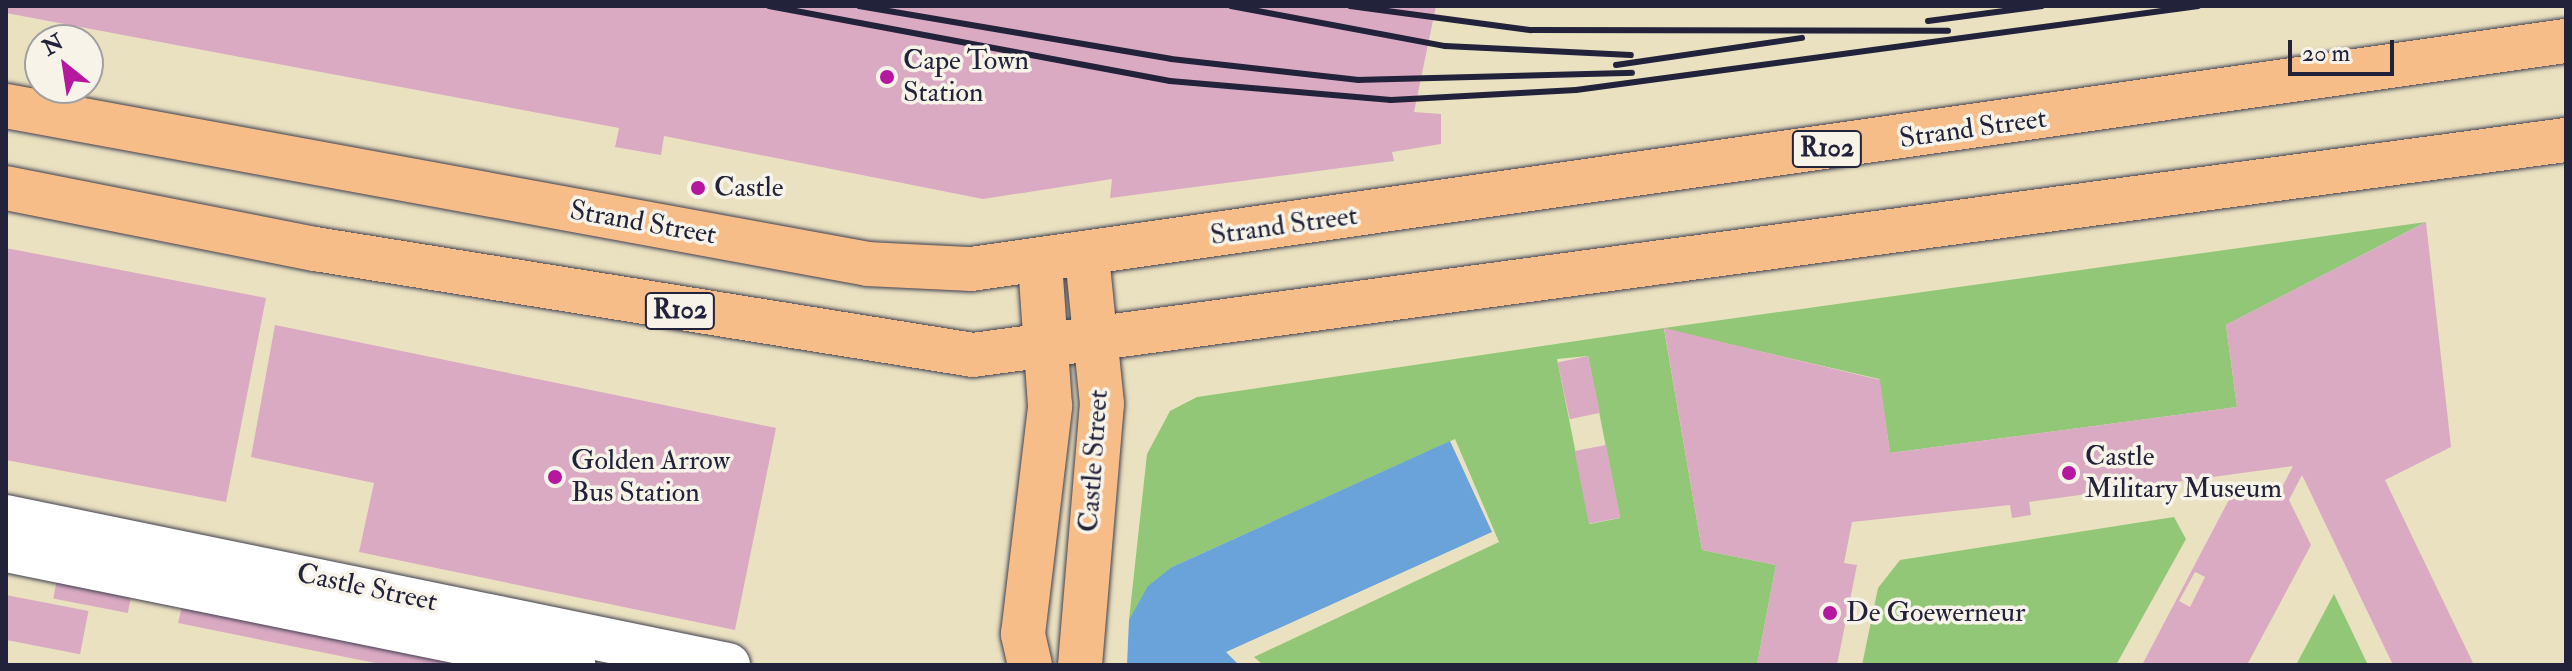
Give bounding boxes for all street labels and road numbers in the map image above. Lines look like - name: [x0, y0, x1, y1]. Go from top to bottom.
- street label: Strand Street: [1897, 102, 2049, 156]
- road number: R102: [1791, 127, 1863, 171]
- street label: Strand Street: [567, 194, 719, 252]
- street label: Strand Street: [1208, 199, 1360, 253]
- road number: R102: [644, 289, 716, 333]
- street label: Castle Street: [1072, 389, 1116, 533]
- street label: Castle Street: [294, 557, 440, 619]

